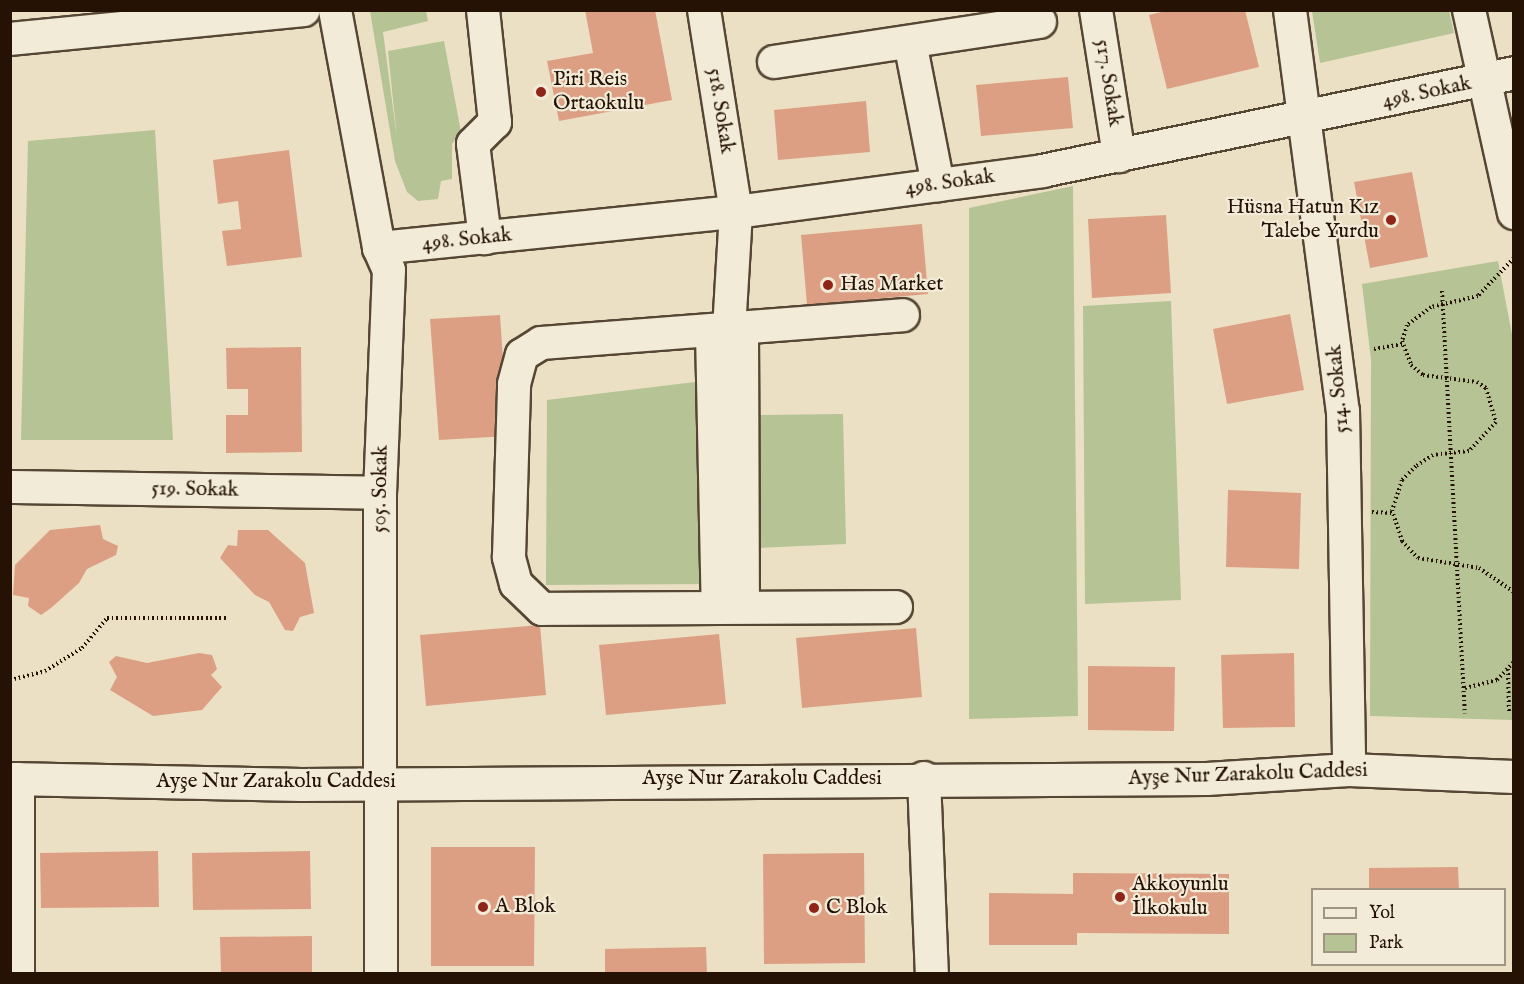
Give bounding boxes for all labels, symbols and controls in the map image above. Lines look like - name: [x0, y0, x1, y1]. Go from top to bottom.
- street label: 517. Sokak: [1089, 38, 1127, 128]
- street label: 518. Sokak: [701, 66, 739, 156]
- place label: Piri Reis Ortaokulu: [553, 67, 644, 117]
- street label: 498. Sokak: [1380, 71, 1474, 115]
- marker: Piri Reis Ortaokulu: [534, 85, 548, 99]
- street label: 498. Sokak: [904, 164, 996, 202]
- place label: Hüsna Hatun Kız Talebe Yurdu: [1227, 195, 1379, 245]
- marker: Hüsna Hatun Kız Talebe Yurdu: [1384, 213, 1398, 227]
- street label: 498. Sokak: [421, 223, 513, 257]
- place label: Has Market: [840, 272, 943, 298]
- marker: Has Market: [821, 278, 835, 292]
- street label: 514. Sokak: [1323, 344, 1355, 434]
- street label: 505. Sokak: [368, 445, 394, 533]
- street label: 519. Sokak: [151, 477, 239, 503]
- street label: Ayşe Nur Zarakolu Caddesi: [1128, 758, 1368, 792]
- street label: Ayşe Nur Zarakolu Caddesi: [642, 766, 882, 792]
- street label: Ayşe Nur Zarakolu Caddesi: [156, 769, 396, 795]
- place label: Akkoyunlu İlkokulu: [1132, 872, 1229, 922]
- legend: [1311, 888, 1506, 966]
- marker: Akkoyunlu İlkokulu: [1113, 890, 1127, 904]
- place label: A Blok: [495, 894, 556, 920]
- place label: C Blok: [826, 895, 888, 921]
- marker: A Blok: [476, 900, 490, 914]
- marker: C Blok: [807, 901, 821, 915]
- text: Yol: [1369, 902, 1395, 925]
- text: Park: [1369, 932, 1403, 955]

